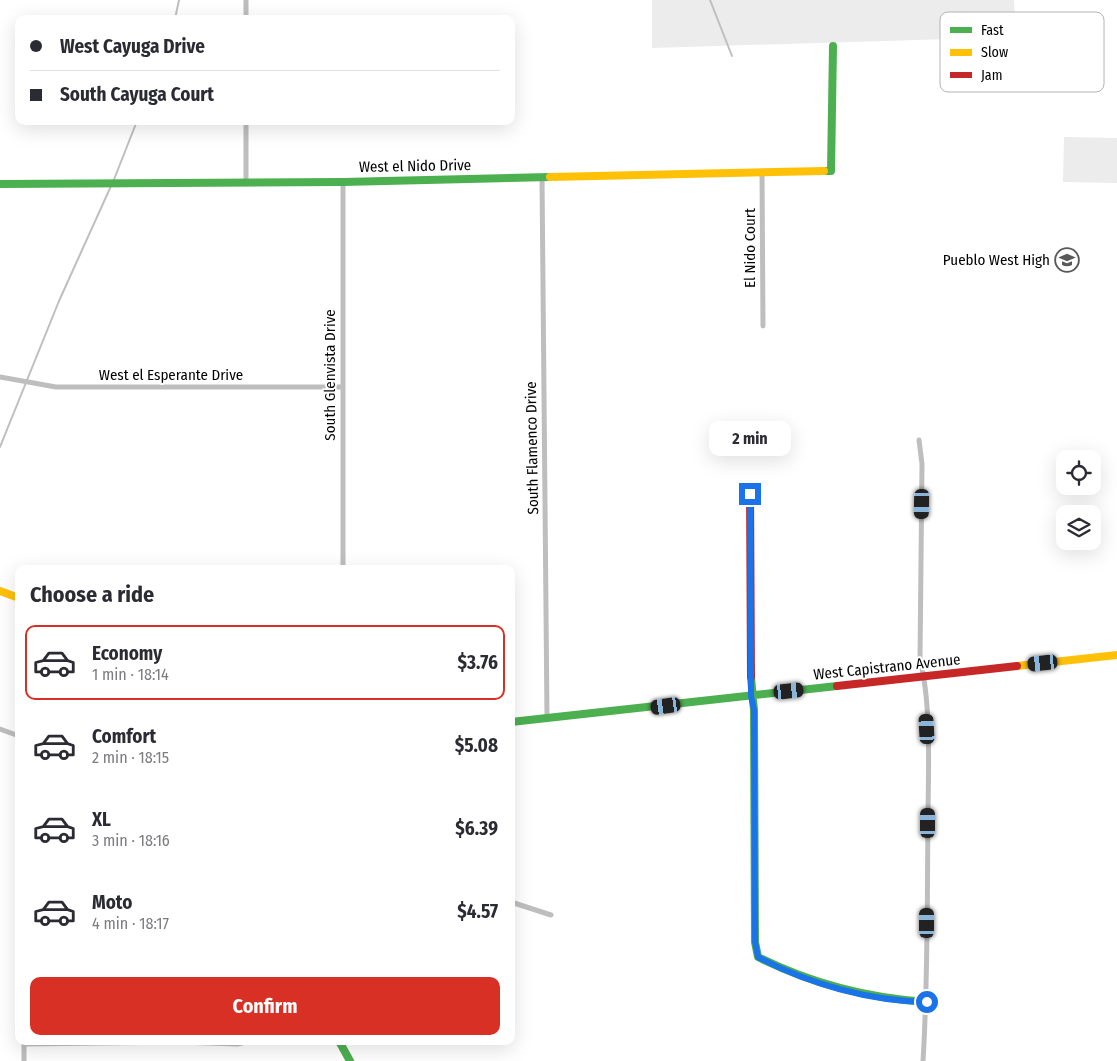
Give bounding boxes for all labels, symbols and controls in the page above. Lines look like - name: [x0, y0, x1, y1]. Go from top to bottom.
- legend: [940, 12, 1104, 92]
- text: Fast: [981, 22, 1004, 39]
- text: West Cayuga Drive: [60, 35, 205, 58]
- text: Slow: [981, 44, 1008, 61]
- text: Jam: [981, 67, 1002, 84]
- text: South Cayuga Court: [60, 83, 214, 106]
- street label: West el Nido Drive: [359, 156, 471, 176]
- street label: El Nido Court: [741, 208, 759, 288]
- school or university icon: Pueblo West High: [1054, 247, 1080, 273]
- place label: Pueblo West High: [943, 251, 1050, 269]
- street label: South Glenvista Drive: [321, 309, 339, 441]
- street label: West el Esperante Drive: [99, 366, 243, 384]
- street label: South Flamenco Drive: [522, 381, 542, 515]
- callout: 2 min: [709, 422, 791, 456]
- text: 2 min: [732, 429, 768, 448]
- map controls: [1056, 450, 1101, 550]
- button: locate: [1056, 450, 1101, 495]
- route end: [739, 483, 761, 505]
- car: [914, 489, 929, 519]
- button: layers: [1056, 505, 1101, 550]
- text: Choose a ride: [30, 581, 154, 608]
- icon: car: [32, 640, 77, 685]
- text: Economy: [92, 642, 162, 665]
- street label: West Capistrano Avenue: [813, 650, 961, 684]
- text: $3.76: [458, 651, 498, 674]
- car: [1027, 654, 1058, 672]
- text: 1 min · 18:14: [92, 665, 169, 684]
- car: [773, 682, 804, 700]
- car: [650, 696, 681, 716]
- car: [918, 714, 935, 744]
- icon: car: [32, 723, 77, 768]
- text: Comfort: [92, 725, 156, 748]
- text: $5.08: [455, 734, 498, 757]
- text: 2 min · 18:15: [92, 748, 169, 767]
- icon: car: [32, 806, 77, 851]
- text: XL: [92, 808, 111, 831]
- car: [920, 808, 935, 838]
- text: $6.39: [455, 817, 498, 840]
- text: 3 min · 18:16: [92, 831, 170, 850]
- icon: car: [32, 889, 77, 934]
- text: Moto: [92, 891, 132, 914]
- text: $4.57: [457, 900, 498, 923]
- car: [919, 908, 934, 938]
- text: 4 min · 18:17: [92, 914, 169, 933]
- button: Confirm: [30, 977, 500, 1035]
- route start: [916, 991, 938, 1013]

